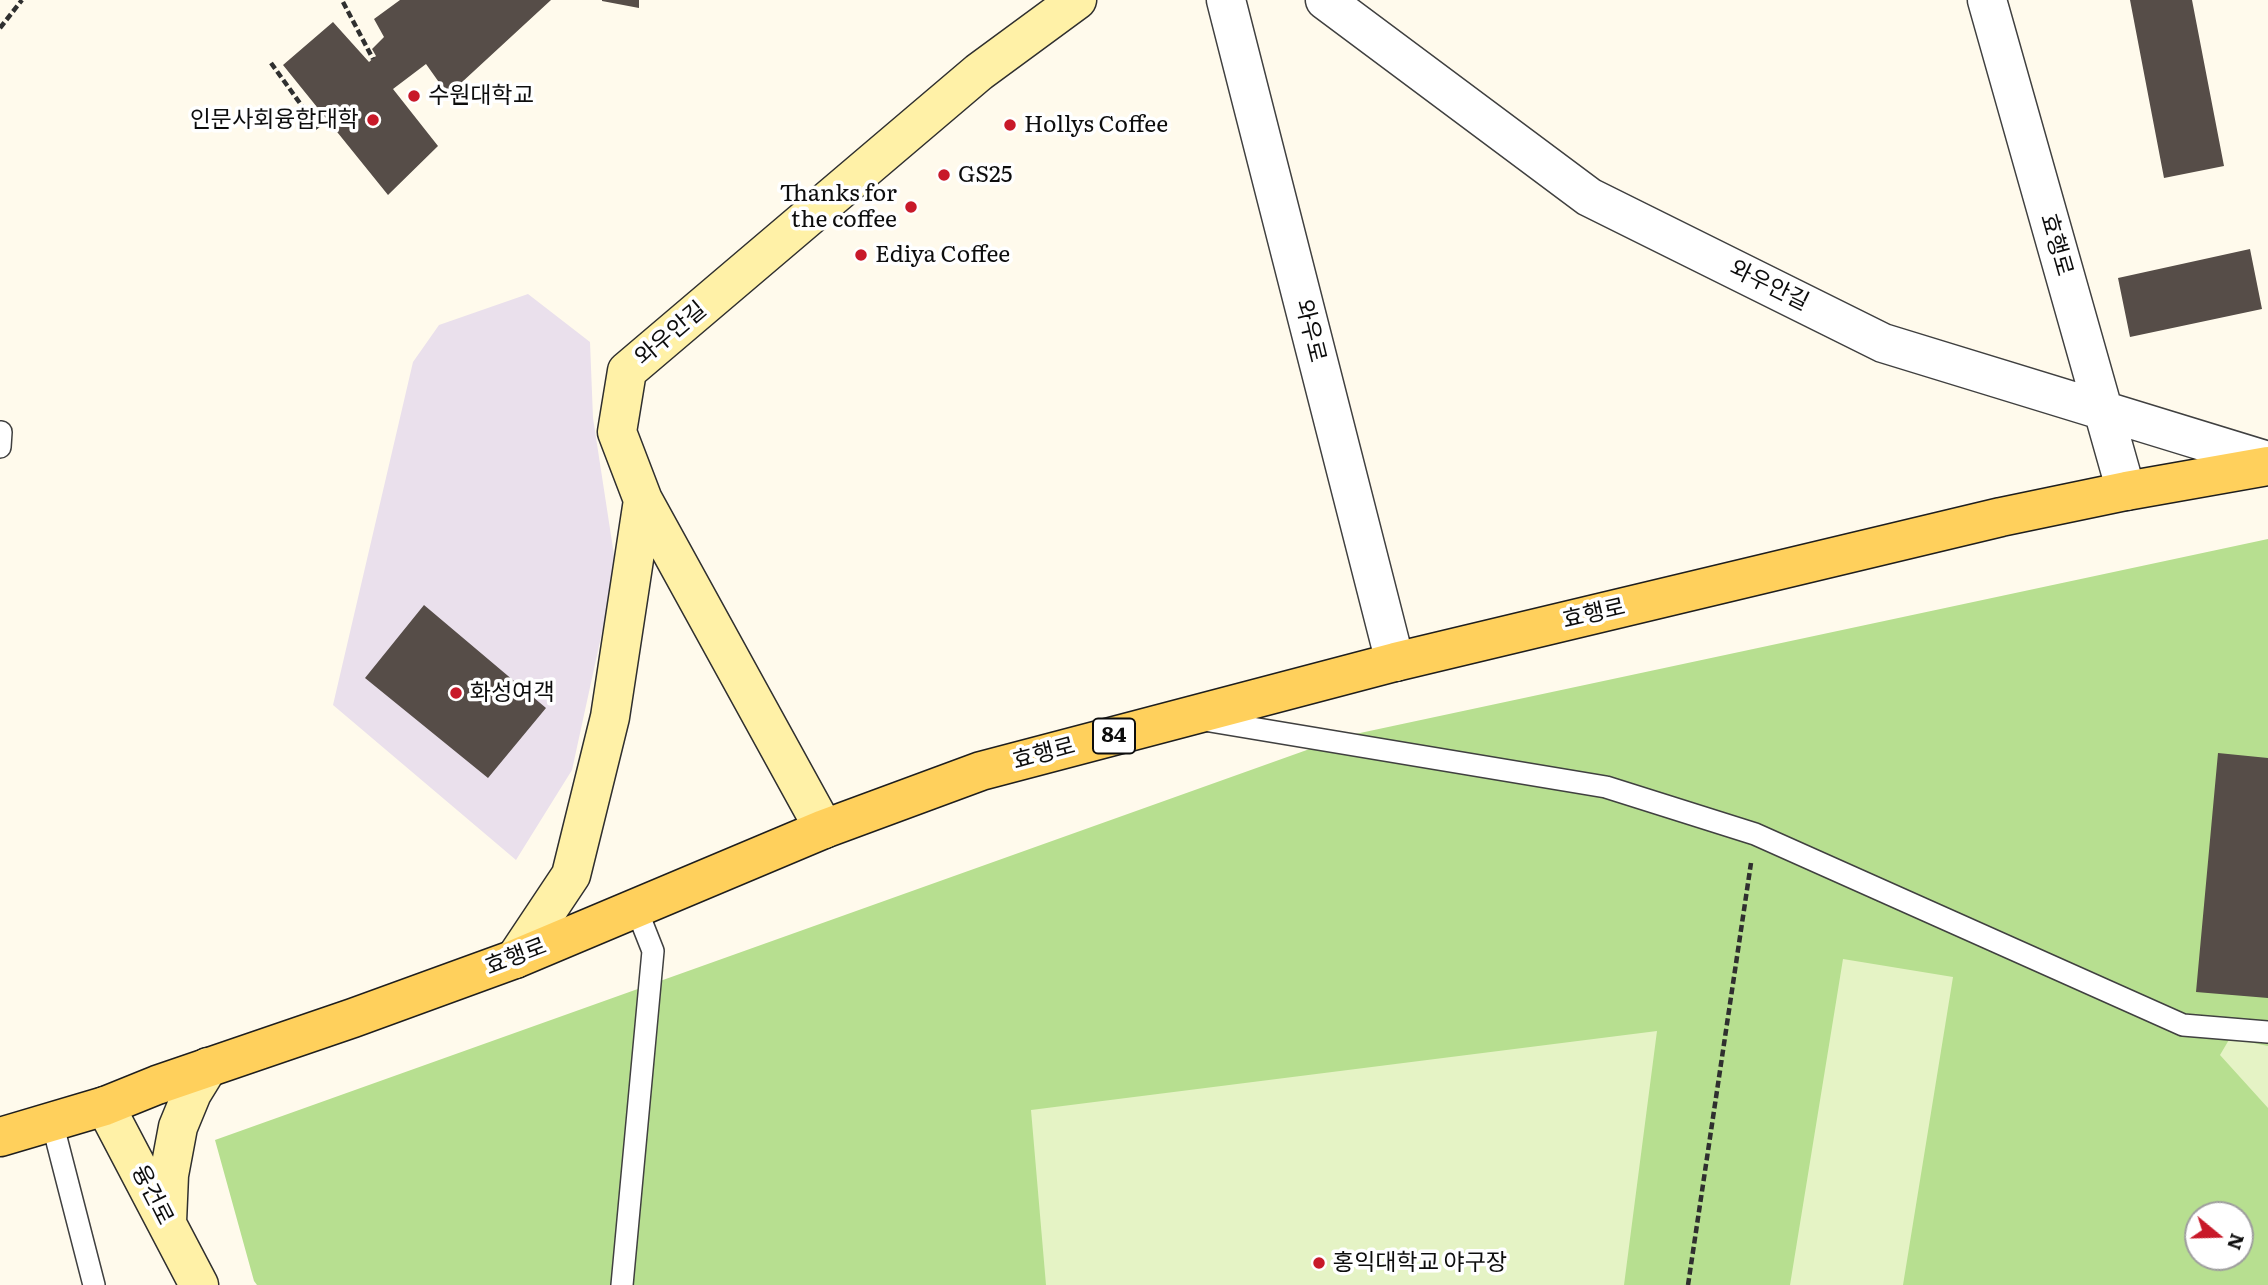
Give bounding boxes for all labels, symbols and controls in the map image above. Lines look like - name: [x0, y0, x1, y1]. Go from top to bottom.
- place label: 수원대학교: [428, 82, 534, 110]
- marker: 수원대학교: [406, 88, 422, 104]
- place label: 인문사회융합대학: [190, 106, 359, 134]
- place label: Hollys Coffee: [1024, 111, 1168, 139]
- marker: 인문사회융합대학: [365, 112, 381, 128]
- marker: Hollys Coffee: [1002, 117, 1018, 133]
- place label: GS25: [958, 161, 1012, 189]
- marker: GS25: [936, 167, 952, 183]
- place label: Thanks for the coffee: [779, 180, 897, 234]
- marker: Thanks for the coffee: [903, 199, 919, 215]
- street label: 효행로: [2034, 211, 2078, 279]
- place label: Ediya Coffee: [875, 241, 1010, 269]
- marker: Ediya Coffee: [853, 247, 869, 263]
- street label: 와우안길: [1725, 255, 1813, 317]
- street label: 와우안길: [630, 296, 712, 372]
- street label: 와우로: [1289, 297, 1331, 365]
- street label: 효행로: [1560, 593, 1628, 635]
- place label: 화성여객: [470, 679, 555, 707]
- marker: 화성여객: [448, 685, 464, 701]
- road number: 84: [1093, 718, 1135, 754]
- street label: 효행로: [1010, 732, 1078, 776]
- street label: 효행로: [481, 933, 551, 981]
- street label: 융건로: [125, 1160, 179, 1230]
- north arrow: [2184, 1201, 2254, 1271]
- text: N: [2221, 1230, 2253, 1254]
- place label: 홍익대학교 야구장: [1333, 1249, 1507, 1277]
- marker: 홍익대학교 야구장: [1311, 1255, 1327, 1271]

